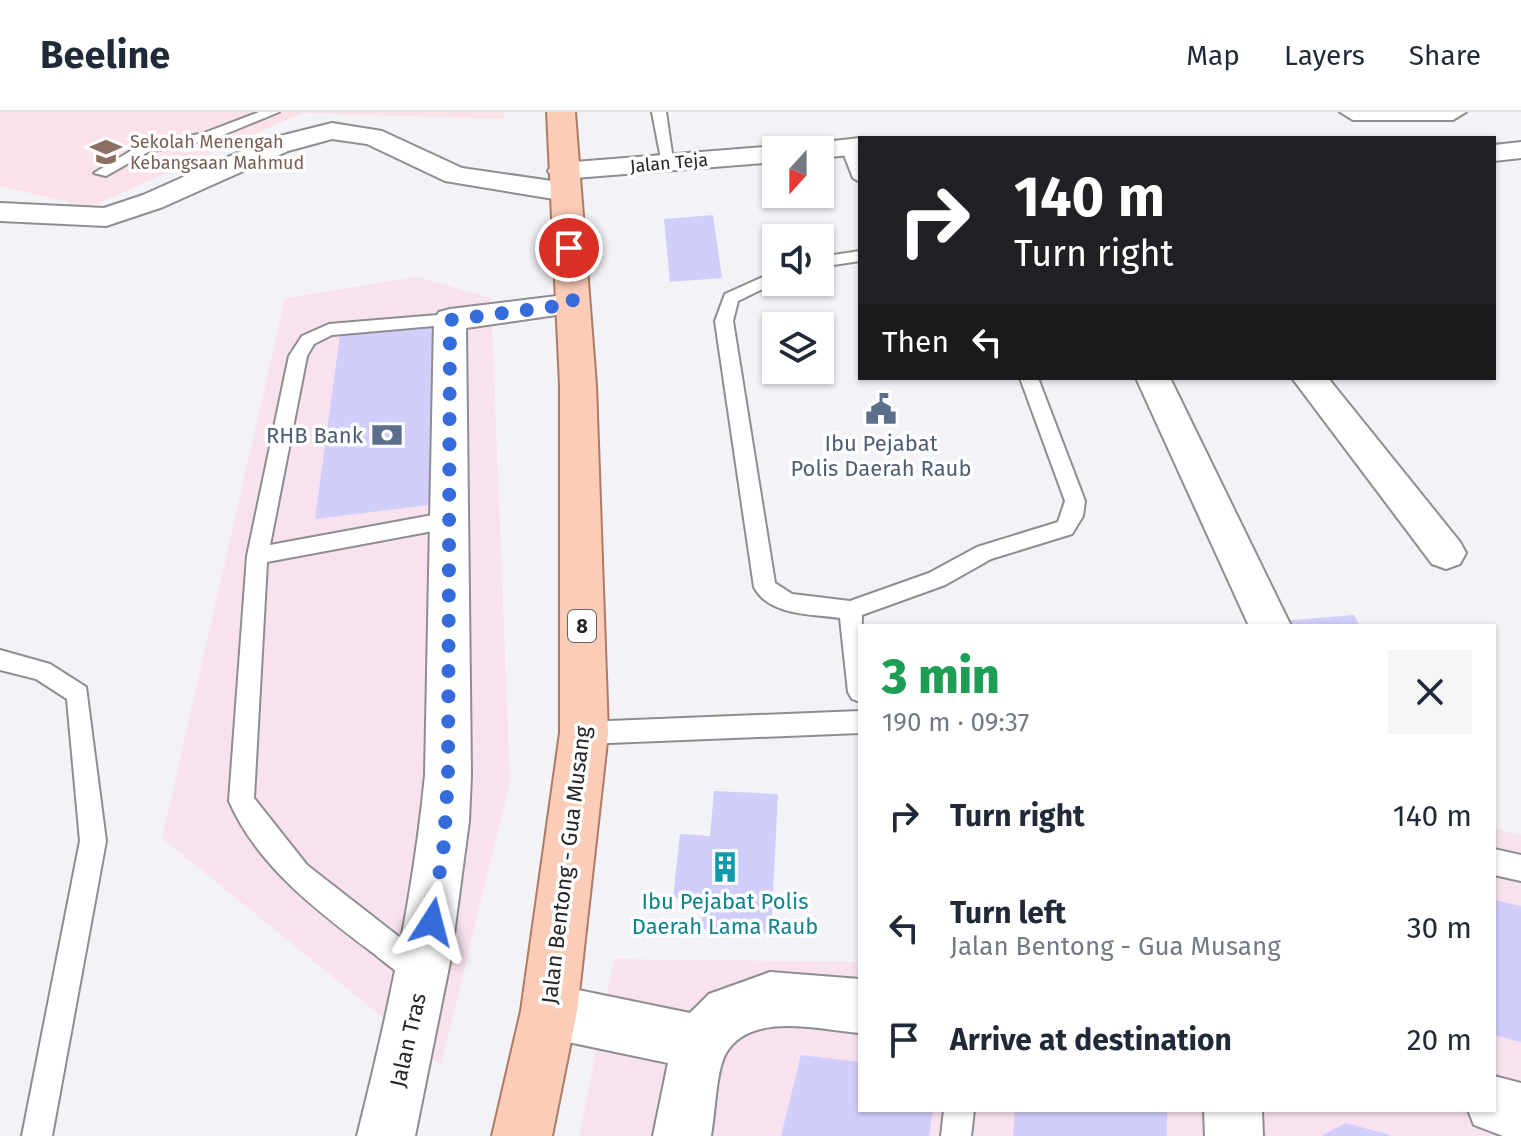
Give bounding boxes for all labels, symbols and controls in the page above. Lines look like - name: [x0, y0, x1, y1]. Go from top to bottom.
- text: Beeline: [40, 32, 170, 78]
- text: Map: [1186, 39, 1240, 72]
- text: Layers: [1284, 39, 1365, 72]
- text: Share: [1409, 39, 1481, 72]
- place label: Sekolah Menengah Kebangsaan Mahmud: [130, 131, 304, 174]
- school or university icon: Sekolah Menengah Kebangsaan Mahmud: [89, 135, 123, 169]
- north arrow: [762, 136, 834, 208]
- map controls: [762, 136, 834, 384]
- street label: Jalan Teja: [629, 149, 709, 177]
- text: 140 m: [1014, 164, 1165, 231]
- icon: right: [882, 168, 986, 272]
- pin: [535, 214, 603, 282]
- button: sound: [762, 224, 834, 296]
- icon: arrive: [547, 226, 591, 270]
- text: Turn right: [1014, 232, 1174, 276]
- button: layers: [762, 312, 834, 384]
- icon: left: [965, 320, 1009, 364]
- text: Then: [882, 324, 949, 360]
- public building icon: Ibu Pejabat Polis Daerah Raub: [864, 392, 898, 426]
- bank icon: RHB Bank: [370, 418, 404, 452]
- place label: RHB Bank: [266, 422, 364, 449]
- place label: Ibu Pejabat Polis Daerah Raub: [791, 430, 971, 482]
- road number: 8: [568, 610, 596, 642]
- text: 3 min: [882, 648, 1000, 706]
- button: close: [1388, 650, 1472, 734]
- text: 190 m · 09:37: [882, 707, 1029, 738]
- street label: Jalan Bentong - Gua Musang: [536, 724, 597, 1006]
- icon: right: [882, 794, 926, 838]
- text: Turn right: [950, 798, 1085, 834]
- text: 140 m: [1393, 798, 1472, 834]
- building icon: Ibu Pejabat Polis Daerah Lama Raub: [708, 850, 742, 884]
- position arrow: [390, 880, 474, 964]
- place label: Ibu Pejabat Polis Daerah Lama Raub: [632, 888, 818, 940]
- text: Turn left: [950, 895, 1066, 931]
- icon: left: [882, 906, 926, 950]
- text: 30 m: [1407, 910, 1472, 946]
- text: Jalan Bentong - Gua Musang: [950, 931, 1281, 962]
- street label: Jalan Tras: [384, 990, 432, 1090]
- icon: arrive: [882, 1018, 926, 1062]
- text: Arrive at destination: [950, 1022, 1232, 1058]
- text: 20 m: [1407, 1022, 1472, 1058]

